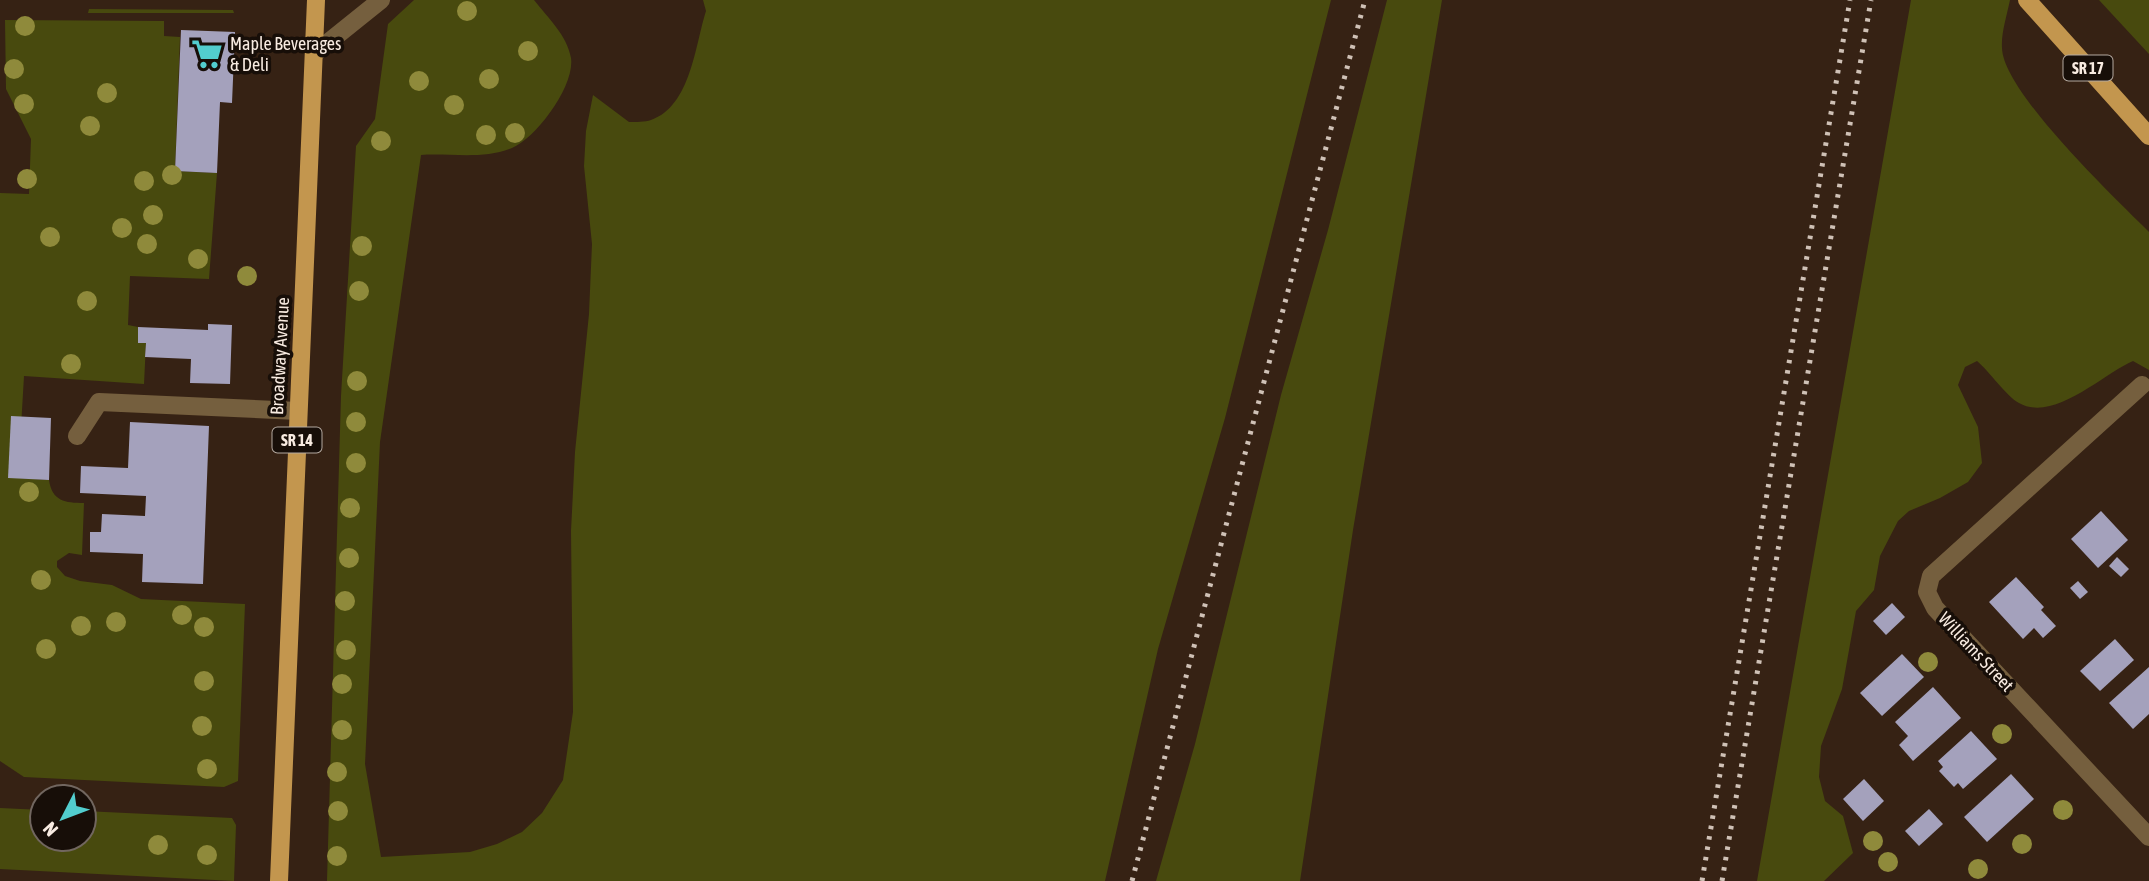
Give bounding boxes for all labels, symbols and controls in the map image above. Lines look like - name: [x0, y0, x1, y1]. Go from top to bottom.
- place label: Maple Beverages & Deli: [230, 33, 341, 75]
- supermarket icon: Maple Beverages & Deli: [190, 37, 224, 71]
- road number: SR 17: [2064, 55, 2112, 80]
- street label: Broadway Avenue: [266, 297, 293, 415]
- road number: SR 14: [272, 428, 322, 452]
- street label: Williams Street: [1934, 608, 2018, 696]
- north arrow: [28, 783, 98, 853]
- text: N: [38, 818, 62, 841]

